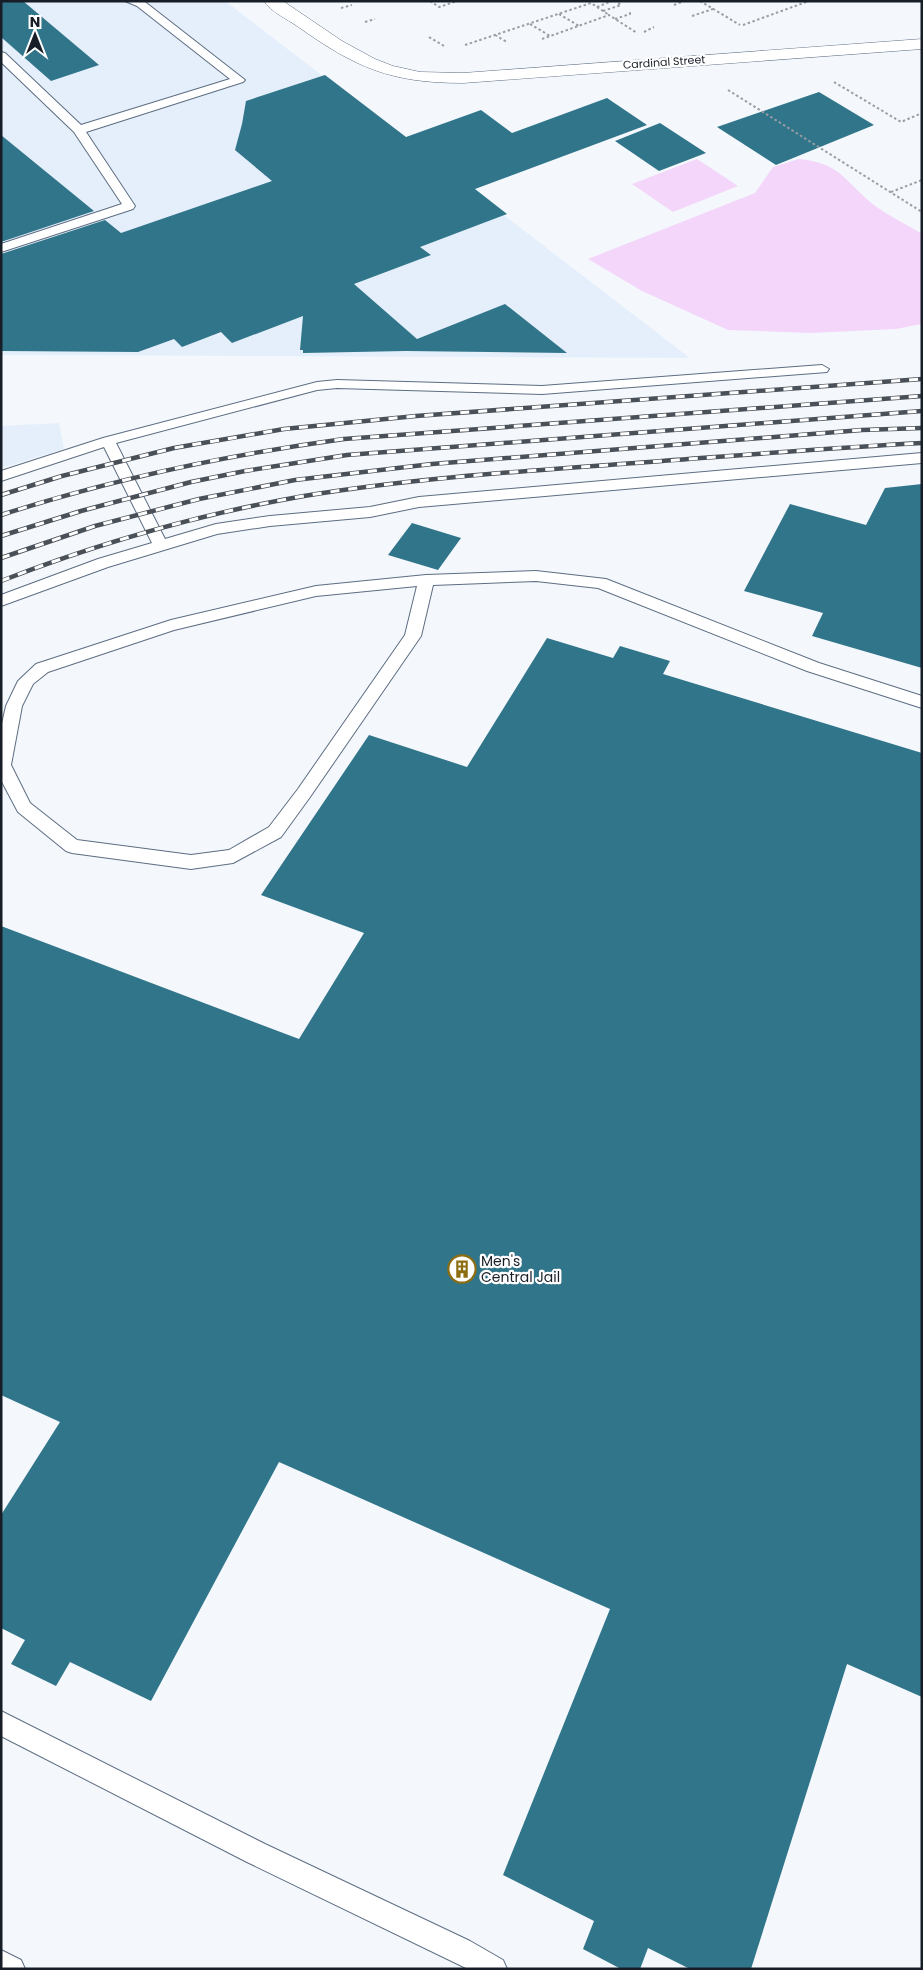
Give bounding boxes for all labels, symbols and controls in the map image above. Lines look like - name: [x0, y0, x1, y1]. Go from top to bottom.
- north arrow: [10, 10, 60, 60]
- text: N: [30, 12, 40, 32]
- street label: Cardinal Street: [622, 51, 706, 73]
- place label: Men's Central Jail: [481, 1251, 560, 1287]
- building icon: Men's Central Jail: [447, 1254, 477, 1284]

